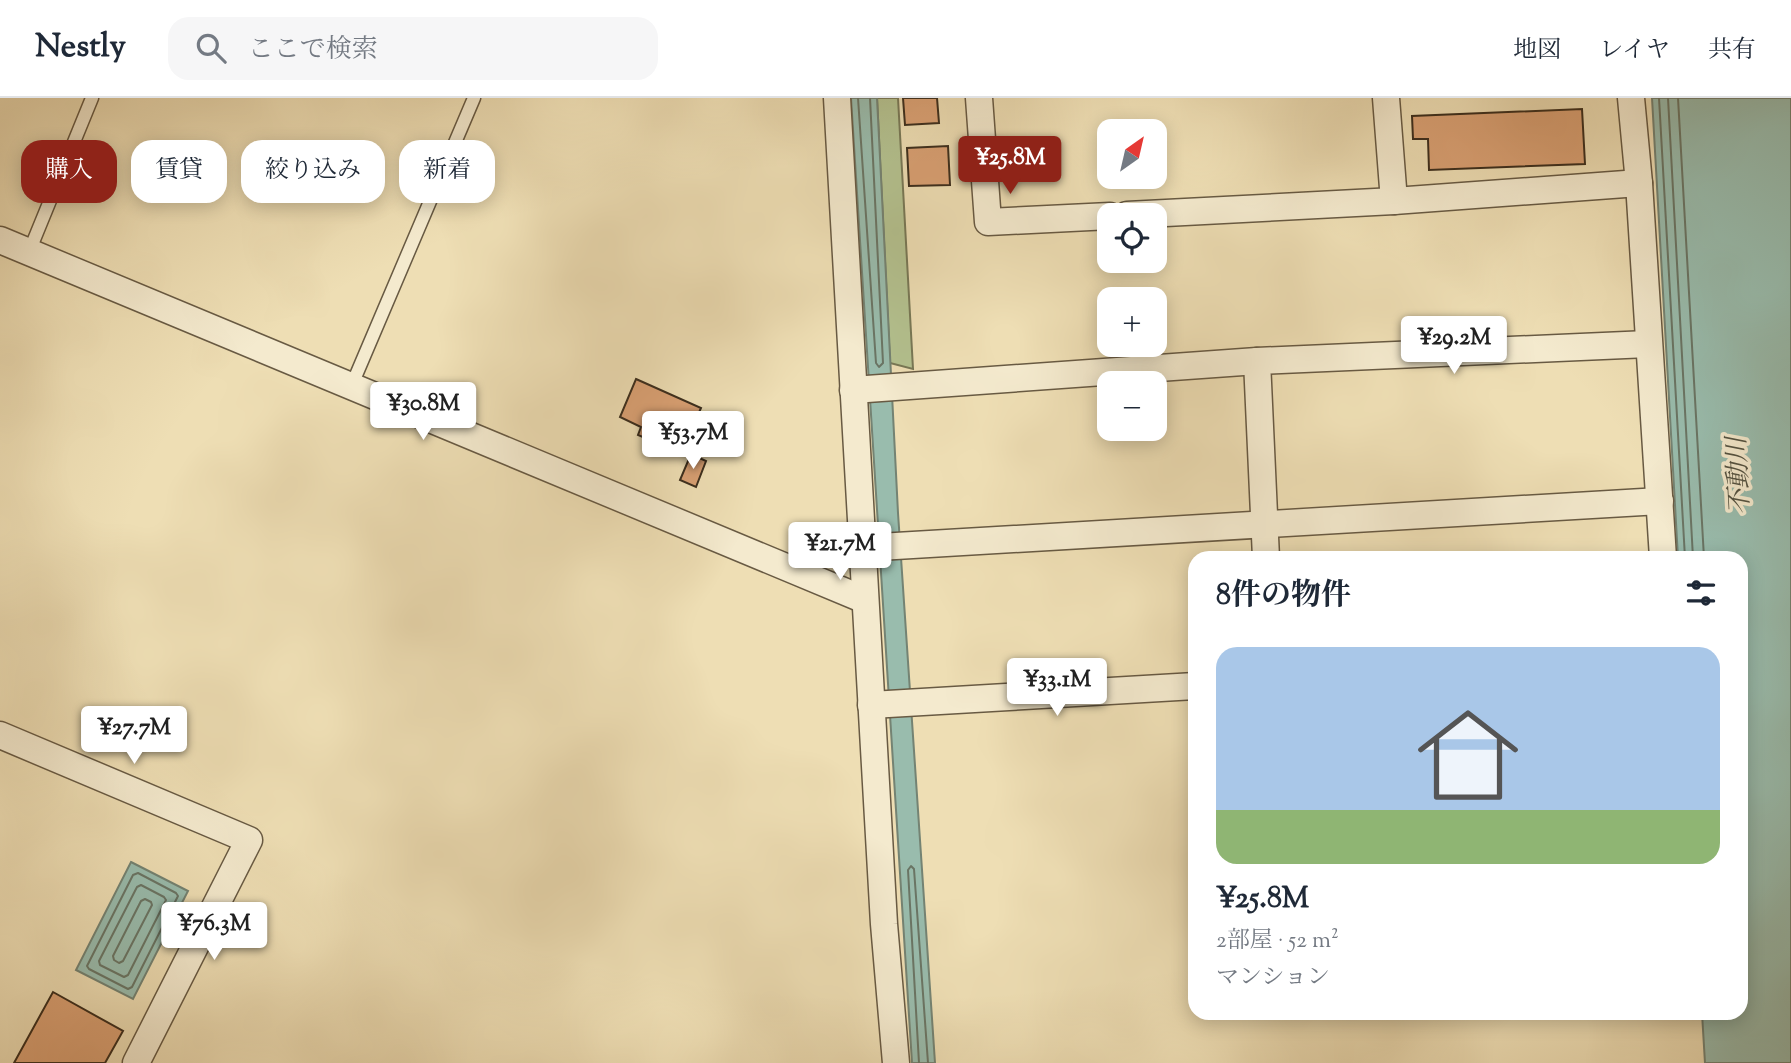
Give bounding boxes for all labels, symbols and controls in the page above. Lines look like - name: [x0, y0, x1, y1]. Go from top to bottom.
- search box: [168, 17, 658, 80]
- text: Nestly: [35, 24, 126, 72]
- icon: search: [192, 29, 230, 67]
- text: ここで検索: [248, 32, 378, 69]
- text: 地図: [1513, 34, 1561, 68]
- text: レイヤ: [1599, 34, 1670, 68]
- text: 共有: [1708, 34, 1756, 68]
- north arrow: [1097, 119, 1167, 189]
- map controls: [1097, 119, 1167, 441]
- pin: ¥25.8M: [953, 136, 1067, 196]
- chip: 購入: [21, 140, 117, 203]
- chip: 賃貸: [131, 140, 227, 203]
- chip: 絞り込み: [241, 140, 385, 203]
- chip: 新着: [399, 140, 495, 203]
- text: ¥25.8M: [974, 142, 1046, 175]
- button: locate: [1097, 203, 1167, 273]
- button: +: [1097, 287, 1167, 357]
- pin: ¥29.2M: [1397, 316, 1511, 376]
- text: ¥29.2M: [1417, 322, 1491, 355]
- button: −: [1097, 371, 1167, 441]
- pin: ¥30.8M: [366, 382, 480, 442]
- text: ¥30.8M: [386, 388, 460, 421]
- pin: ¥53.7M: [636, 412, 750, 471]
- text: ¥53.7M: [658, 417, 728, 450]
- water label: 不動川: [1719, 433, 1761, 516]
- pin: ¥21.7M: [783, 522, 897, 582]
- text: ¥21.7M: [804, 528, 876, 561]
- icon: filters: [1682, 574, 1720, 612]
- text: 8件の物件: [1216, 575, 1351, 618]
- pin: ¥33.1M: [1000, 658, 1114, 718]
- text: ¥33.1M: [1023, 664, 1091, 697]
- icon: home: [1405, 692, 1531, 818]
- pin: ¥27.7M: [77, 706, 191, 766]
- text: ¥27.7M: [97, 712, 171, 745]
- text: ¥25.8M: [1216, 878, 1309, 921]
- pin: ¥76.3M: [157, 902, 271, 962]
- text: ¥76.3M: [177, 908, 251, 941]
- text: 2部屋 · 52 m²: [1216, 925, 1339, 958]
- text: マンション: [1216, 962, 1330, 995]

